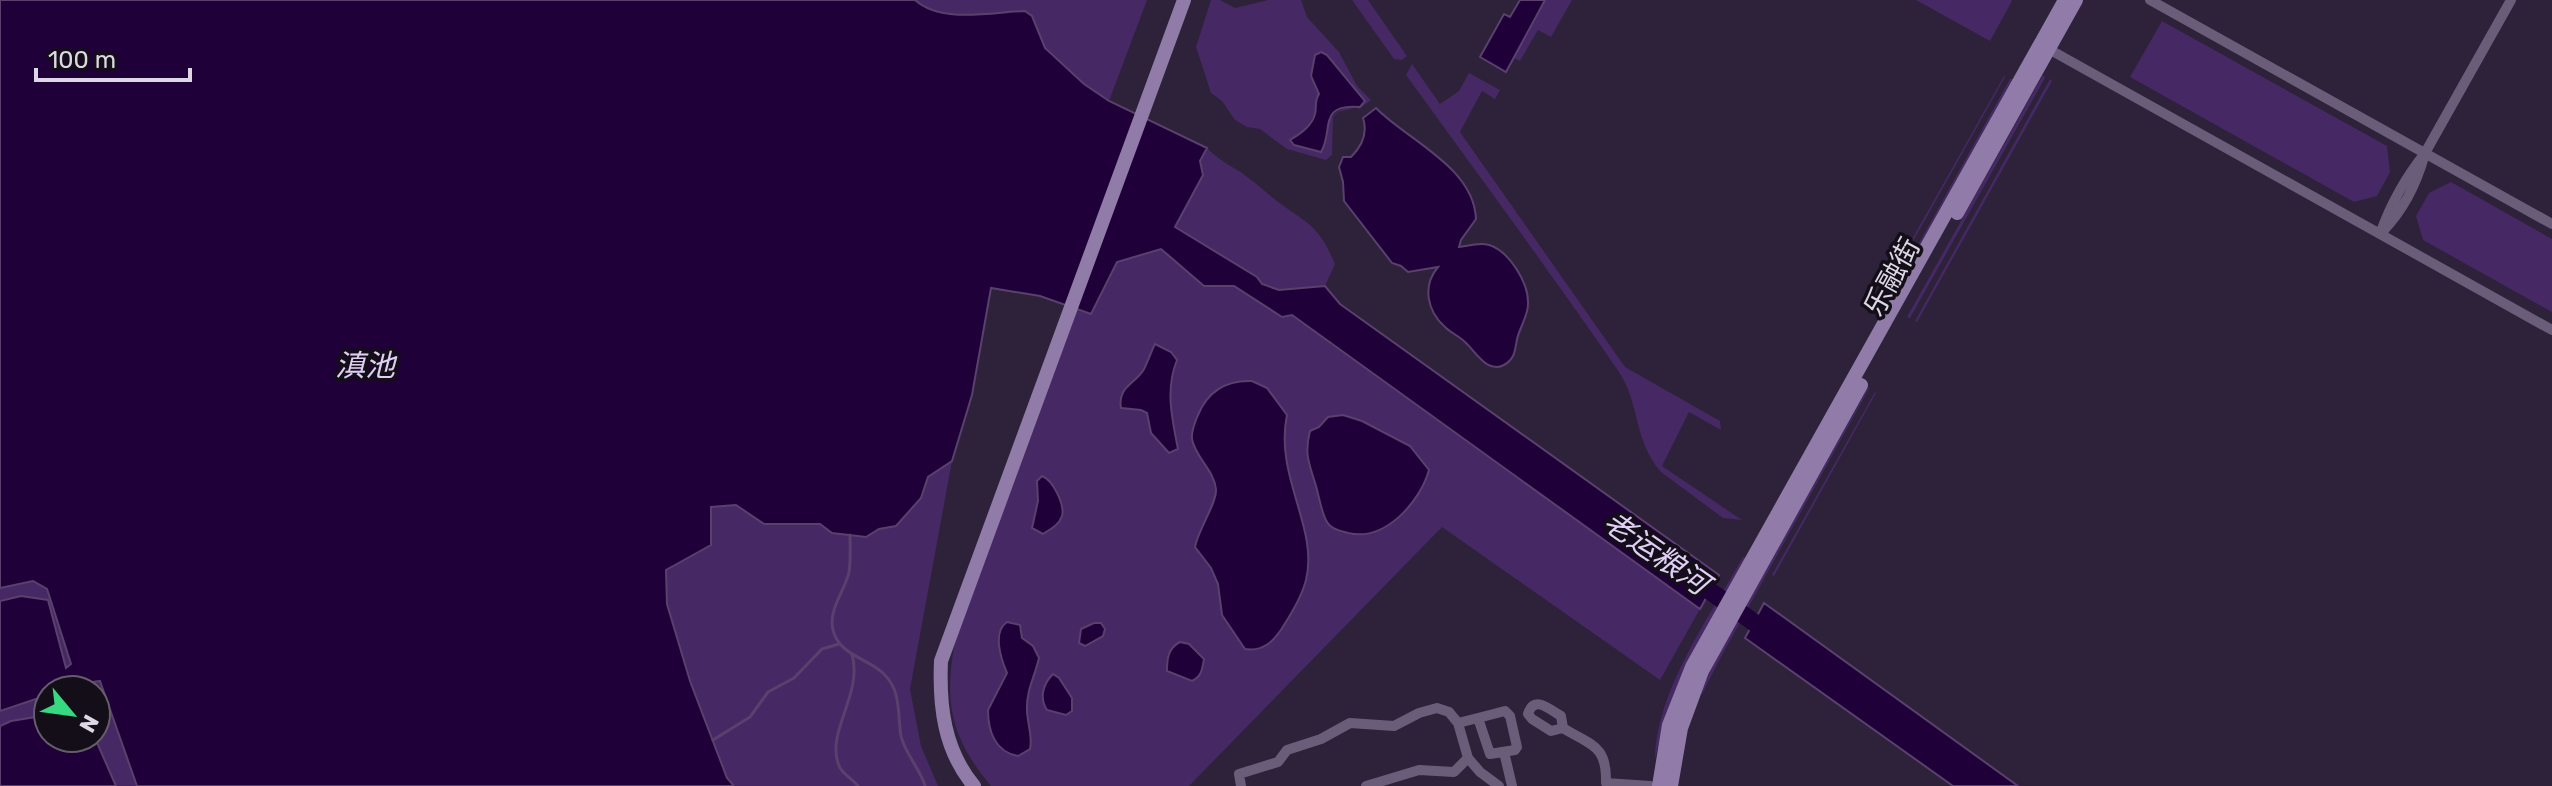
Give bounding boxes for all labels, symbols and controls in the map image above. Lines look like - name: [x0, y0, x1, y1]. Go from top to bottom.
- scale bar: [36, 32, 190, 82]
- text: 100 m: [48, 46, 116, 74]
- street label: 乐融街: [1857, 232, 1927, 322]
- water label: 滇池: [335, 348, 398, 384]
- water label: 老运粮河: [1597, 504, 1720, 605]
- north arrow: [32, 674, 112, 754]
- text: N: [73, 710, 105, 737]

